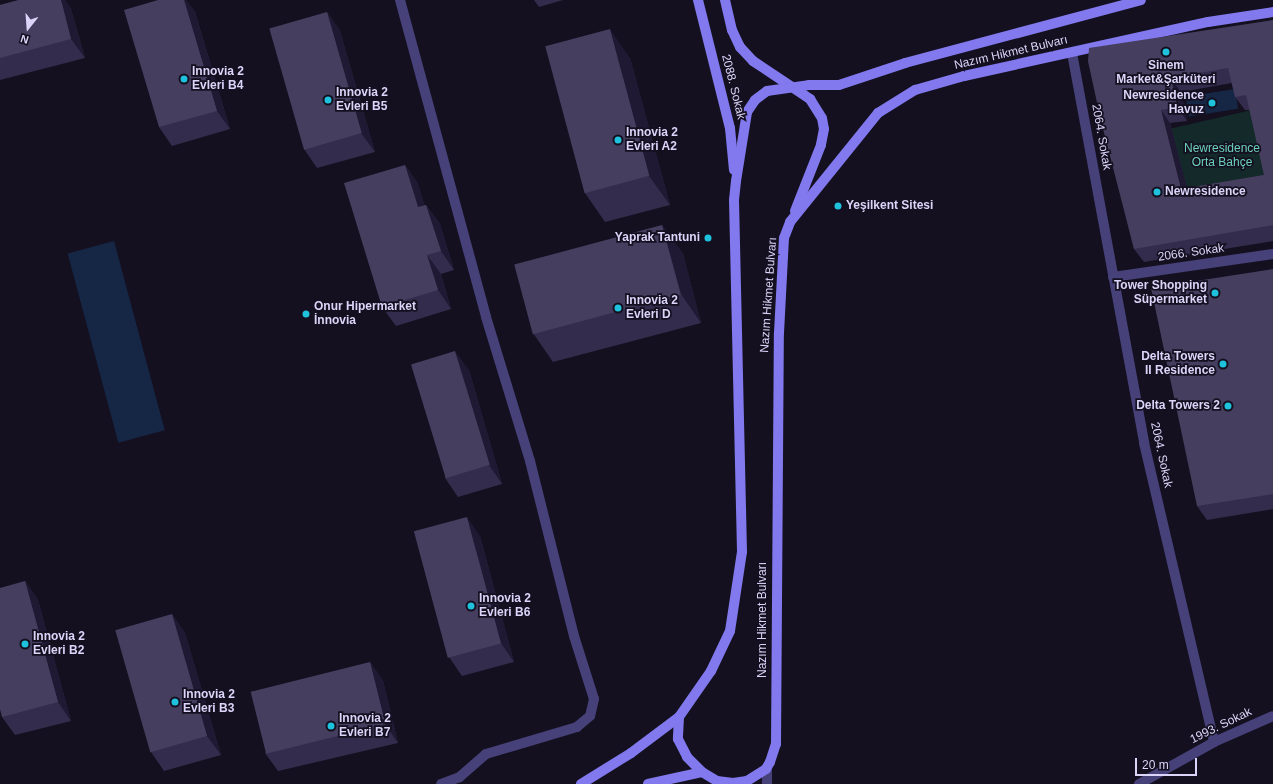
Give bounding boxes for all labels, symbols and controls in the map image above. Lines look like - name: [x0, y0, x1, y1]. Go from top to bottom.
- north arrow: [8, 8, 48, 48]
- text: N: [19, 33, 30, 46]
- street label: Nazım Hikmet Bulvarı: [953, 33, 1069, 73]
- marker: Sinem Market&Şarküteri: [1161, 47, 1171, 57]
- street label: 2088. Sokak: [718, 53, 748, 121]
- place label: Sinem Market&Şarküteri: [1116, 59, 1216, 87]
- place label: Innovia 2 Evleri B4: [192, 65, 244, 93]
- marker: Innovia 2 Evleri B4: [179, 74, 189, 84]
- place label: Innovia 2 Evleri B5: [336, 86, 388, 114]
- place label: Newresidence Havuz: [1123, 89, 1204, 117]
- marker: Innovia 2 Evleri B5: [323, 95, 333, 105]
- marker: Newresidence Havuz: [1207, 98, 1217, 108]
- street label: 2064. Sokak: [1088, 103, 1114, 171]
- place label: Innovia 2 Evleri A2: [626, 126, 678, 154]
- marker: Innovia 2 Evleri A2: [613, 135, 623, 145]
- park label: Newresidence Orta Bahçe: [1184, 142, 1260, 170]
- place label: Newresidence: [1165, 185, 1246, 199]
- marker: Newresidence: [1152, 187, 1162, 197]
- place label: Yeşilkent Sitesi: [846, 199, 933, 213]
- marker: Yeşilkent Sitesi: [833, 201, 843, 211]
- place label: Yaprak Tantuni: [615, 231, 700, 245]
- marker: Yaprak Tantuni: [703, 233, 713, 243]
- street label: Nazım Hikmet Bulvarı: [758, 237, 780, 353]
- street label: 2066. Sokak: [1157, 241, 1225, 265]
- place label: Tower Shopping Süpermarket: [1114, 279, 1207, 307]
- marker: Tower Shopping Süpermarket: [1210, 288, 1220, 298]
- place label: Innovia 2 Evleri D: [626, 294, 678, 322]
- place label: Onur Hipermarket İnnovia: [314, 300, 416, 328]
- marker: Innovia 2 Evleri D: [613, 303, 623, 313]
- marker: Onur Hipermarket İnnovia: [301, 309, 311, 319]
- place label: Delta Towers II Residence: [1141, 350, 1215, 378]
- marker: Delta Towers II Residence: [1218, 359, 1228, 369]
- place label: Delta Towers 2: [1136, 399, 1220, 413]
- marker: Delta Towers 2: [1223, 401, 1233, 411]
- street label: 2064. Sokak: [1147, 421, 1175, 489]
- street label: Nazım Hikmet Bulvarı: [756, 562, 770, 678]
- place label: Innovia 2 Evleri B6: [479, 592, 531, 620]
- marker: Innovia 2 Evleri B6: [466, 601, 476, 611]
- place label: Innovia 2 Evleri B2: [33, 630, 85, 658]
- marker: Innovia 2 Evleri B2: [20, 639, 30, 649]
- place label: Innovia 2 Evleri B3: [183, 688, 235, 716]
- marker: Innovia 2 Evleri B3: [170, 697, 180, 707]
- street label: 1993. Sokak: [1188, 705, 1254, 747]
- place label: Innovia 2 Evleri B7: [339, 712, 391, 740]
- marker: Innovia 2 Evleri B7: [326, 721, 336, 731]
- scale bar: [1137, 750, 1199, 776]
- text: 20 m: [1142, 758, 1169, 772]

